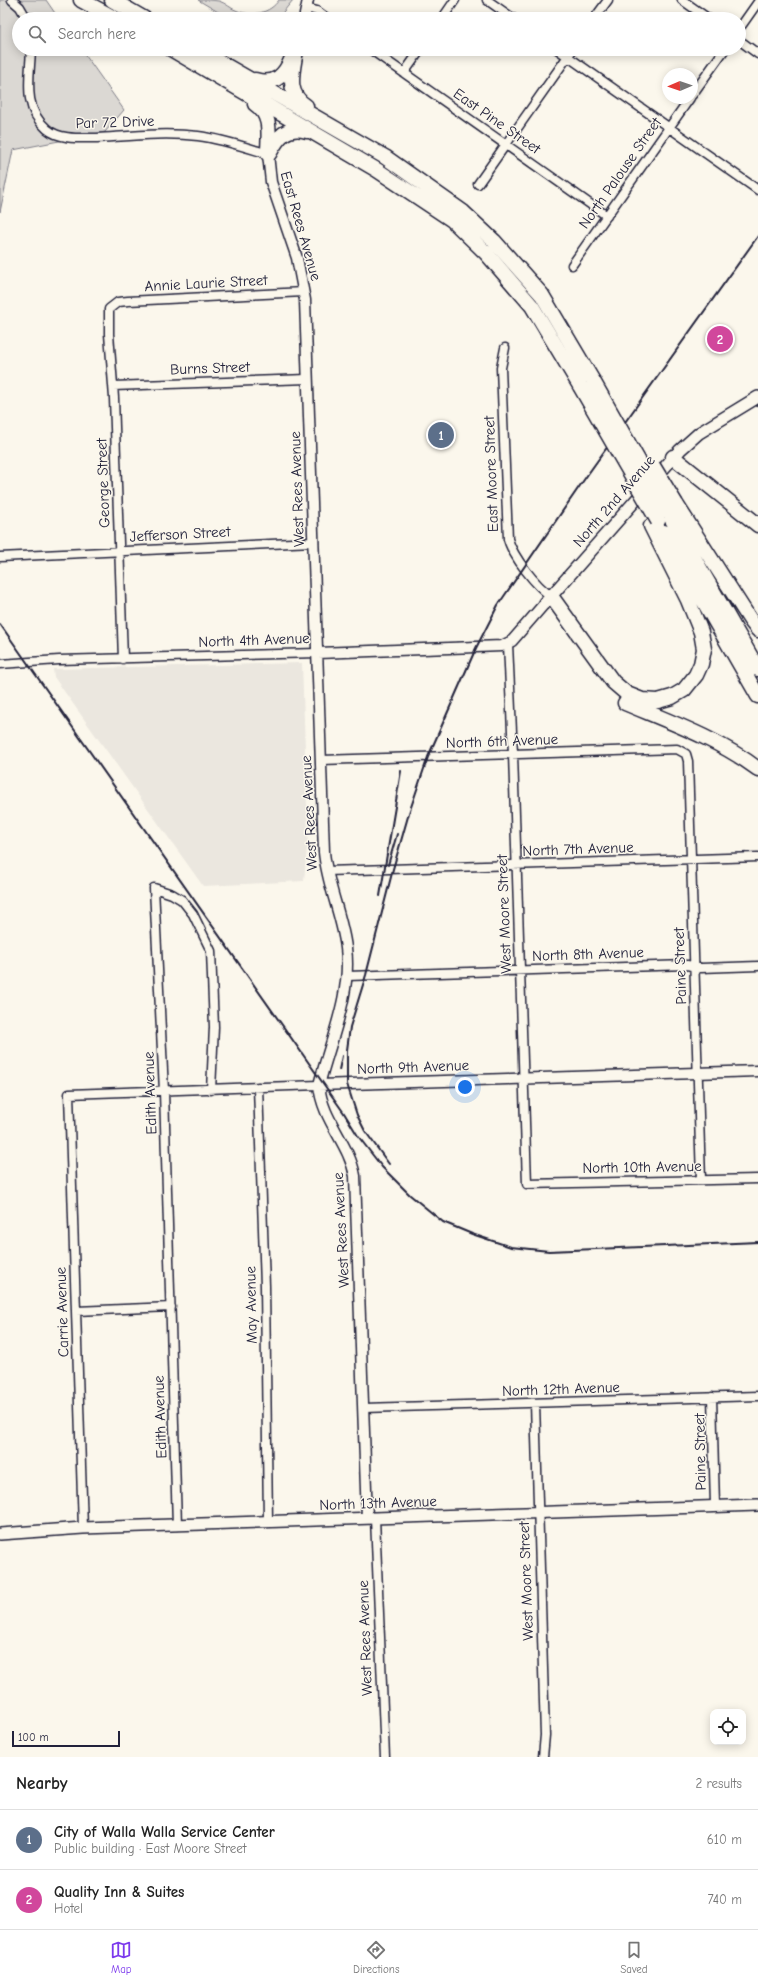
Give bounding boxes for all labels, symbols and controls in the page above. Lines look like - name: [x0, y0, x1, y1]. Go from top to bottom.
- search box: [12, 12, 746, 56]
- icon: search: [26, 23, 48, 45]
- text: Search here: [58, 25, 136, 43]
- north arrow: [662, 68, 698, 104]
- street label: East Pine Street: [450, 84, 545, 158]
- street label: Par 72 Drive: [75, 112, 155, 132]
- street label: North Palouse Street: [575, 113, 666, 232]
- street label: East Rees Avenue: [277, 169, 325, 283]
- street label: Annie Laurie Street: [144, 271, 269, 295]
- pin: 2: [707, 324, 733, 354]
- street label: Burns Street: [170, 358, 251, 378]
- street label: East Moore Street: [480, 415, 502, 533]
- pin: 1: [428, 420, 454, 450]
- street label: West Rees Avenue: [286, 430, 308, 547]
- street label: George Street: [92, 437, 114, 528]
- street label: North 2nd Avenue: [569, 451, 659, 551]
- street label: Jefferson Street: [129, 522, 232, 546]
- street label: North 4th Avenue: [198, 629, 310, 651]
- street label: North 6th Avenue: [446, 730, 559, 752]
- street label: West Rees Avenue: [297, 754, 321, 871]
- street label: North 7th Avenue: [522, 838, 634, 860]
- street label: West Moore Street: [493, 853, 515, 974]
- street label: Paine Street: [670, 926, 690, 1005]
- street label: North 8th Avenue: [532, 943, 645, 965]
- street label: Edith Avenue: [140, 1051, 160, 1135]
- street label: North 9th Avenue: [357, 1056, 470, 1078]
- your location: [455, 1077, 475, 1097]
- street label: North 10th Avenue: [582, 1157, 702, 1177]
- street label: West Rees Avenue: [329, 1171, 353, 1288]
- street label: Carrie Avenue: [51, 1266, 73, 1358]
- street label: May Avenue: [241, 1266, 261, 1344]
- street label: Edith Avenue: [150, 1375, 170, 1459]
- street label: North 12th Avenue: [502, 1378, 621, 1400]
- street label: Paine Street: [690, 1412, 710, 1491]
- street label: North 13th Avenue: [319, 1492, 438, 1514]
- street label: West Moore Street: [515, 1520, 537, 1641]
- street label: West Rees Avenue: [354, 1579, 376, 1696]
- map controls: [710, 1709, 746, 1745]
- button: locate: [710, 1709, 746, 1745]
- scale bar: [12, 1729, 120, 1748]
- text: 100 m: [18, 1731, 49, 1744]
- text: Nearby: [16, 1774, 67, 1793]
- text: 2 results: [695, 1776, 742, 1791]
- text: City of Walla Walla Service Center: [54, 1823, 275, 1841]
- text: 1: [26, 1832, 32, 1847]
- text: 610 m: [707, 1832, 742, 1847]
- text: Public building · East Moore Street: [54, 1841, 247, 1856]
- text: Quality Inn & Suites: [54, 1883, 184, 1901]
- text: 2: [26, 1892, 32, 1907]
- text: 740 m: [708, 1892, 742, 1907]
- text: Hotel: [54, 1901, 83, 1916]
- tab: Map: [110, 1939, 132, 1976]
- tab: Directions: [353, 1939, 400, 1976]
- tab: Saved: [620, 1939, 648, 1976]

